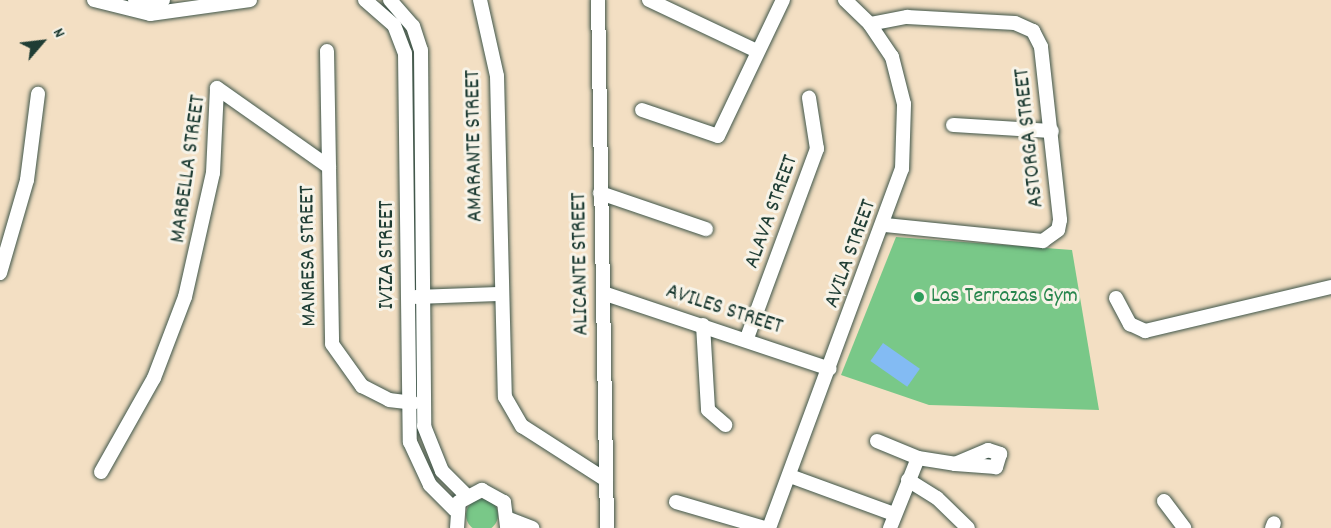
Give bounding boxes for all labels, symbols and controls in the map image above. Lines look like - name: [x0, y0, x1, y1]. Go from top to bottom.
- north arrow: [12, 12, 72, 72]
- text: N: [46, 24, 70, 42]
- street label: ASTORGA STREET: [1010, 67, 1050, 209]
- street label: AMARANTE STREET: [460, 70, 490, 222]
- street label: MARBELLA STREET: [166, 93, 212, 245]
- street label: ALAVA STREET: [739, 152, 805, 272]
- street label: MANRESA STREET: [295, 185, 323, 327]
- street label: ALICANTE STREET: [567, 192, 595, 336]
- street label: AVILA STREET: [819, 196, 883, 312]
- street label: IVIZA STREET: [375, 201, 401, 309]
- street label: AVILES STREET: [662, 279, 786, 341]
- place label: Las Terrazas Gym: [931, 284, 1078, 310]
- marker: Las Terrazas Gym: [912, 290, 926, 304]

